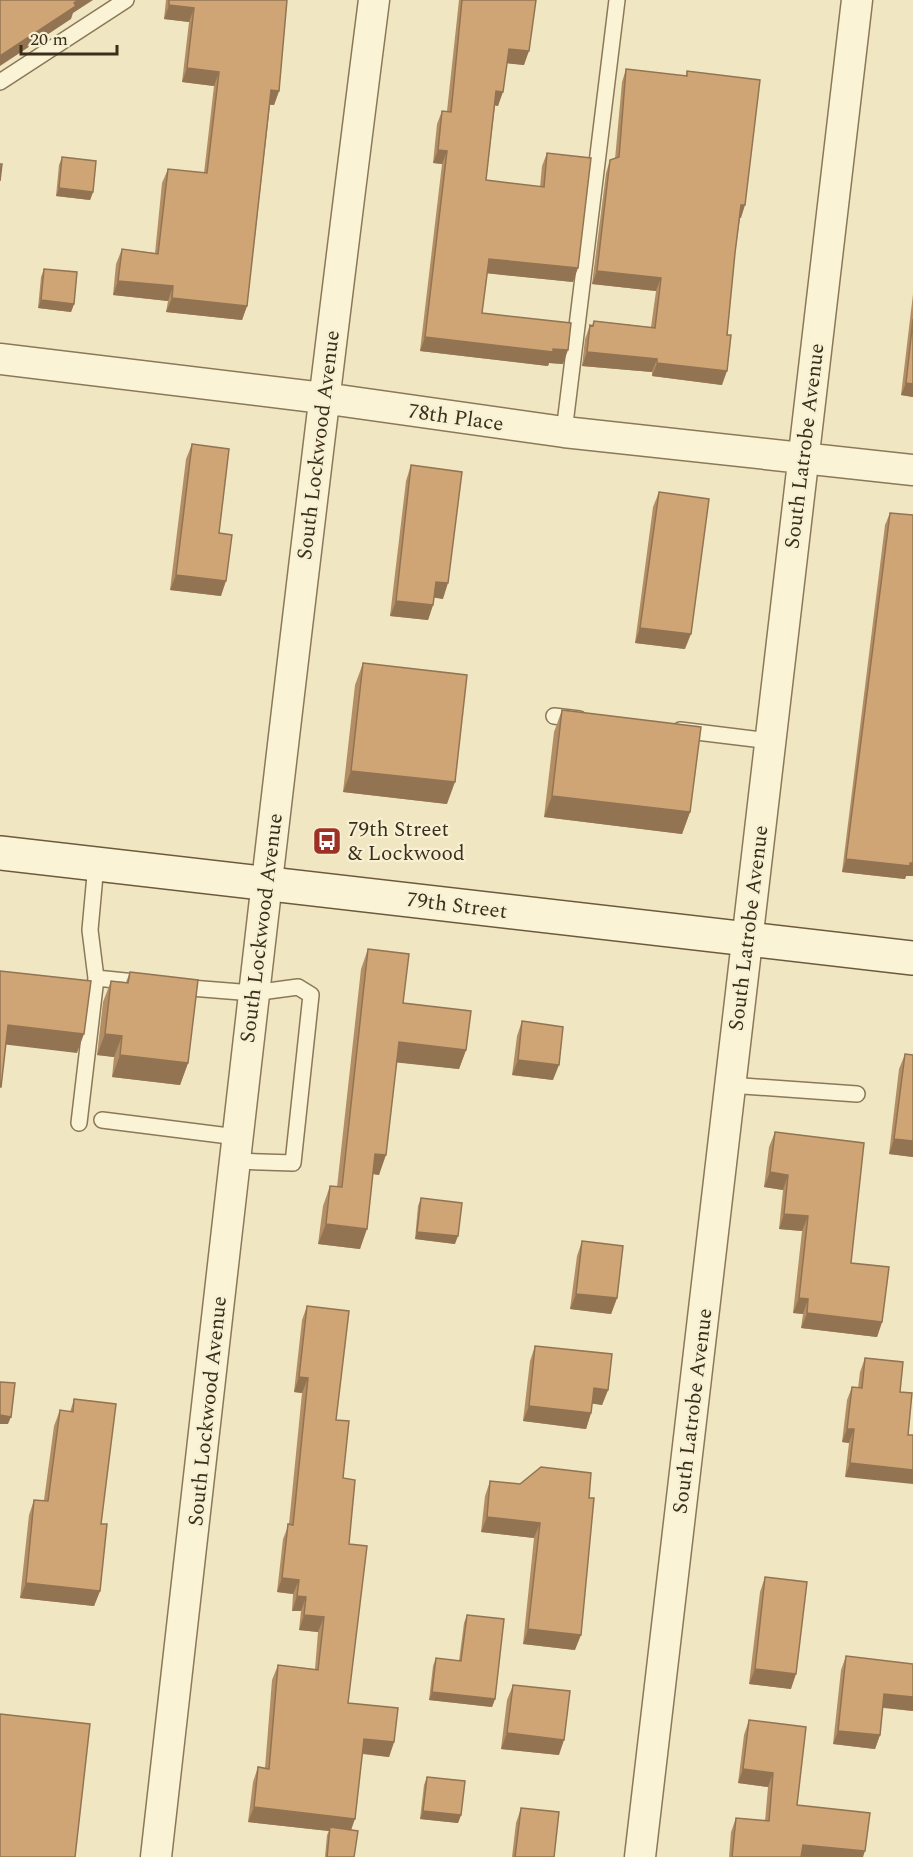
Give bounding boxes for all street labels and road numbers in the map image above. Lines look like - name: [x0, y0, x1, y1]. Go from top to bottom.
- street label: South Lockwood Avenue: [289, 328, 349, 562]
- street label: South Latrobe Avenue: [777, 341, 833, 551]
- street label: 78th Place: [406, 395, 506, 441]
- street label: South Lockwood Avenue: [232, 811, 292, 1045]
- street label: South Latrobe Avenue: [721, 823, 777, 1033]
- street label: 79th Street: [405, 884, 509, 928]
- street label: South Lockwood Avenue: [180, 1295, 236, 1528]
- street label: South Latrobe Avenue: [665, 1306, 721, 1516]

